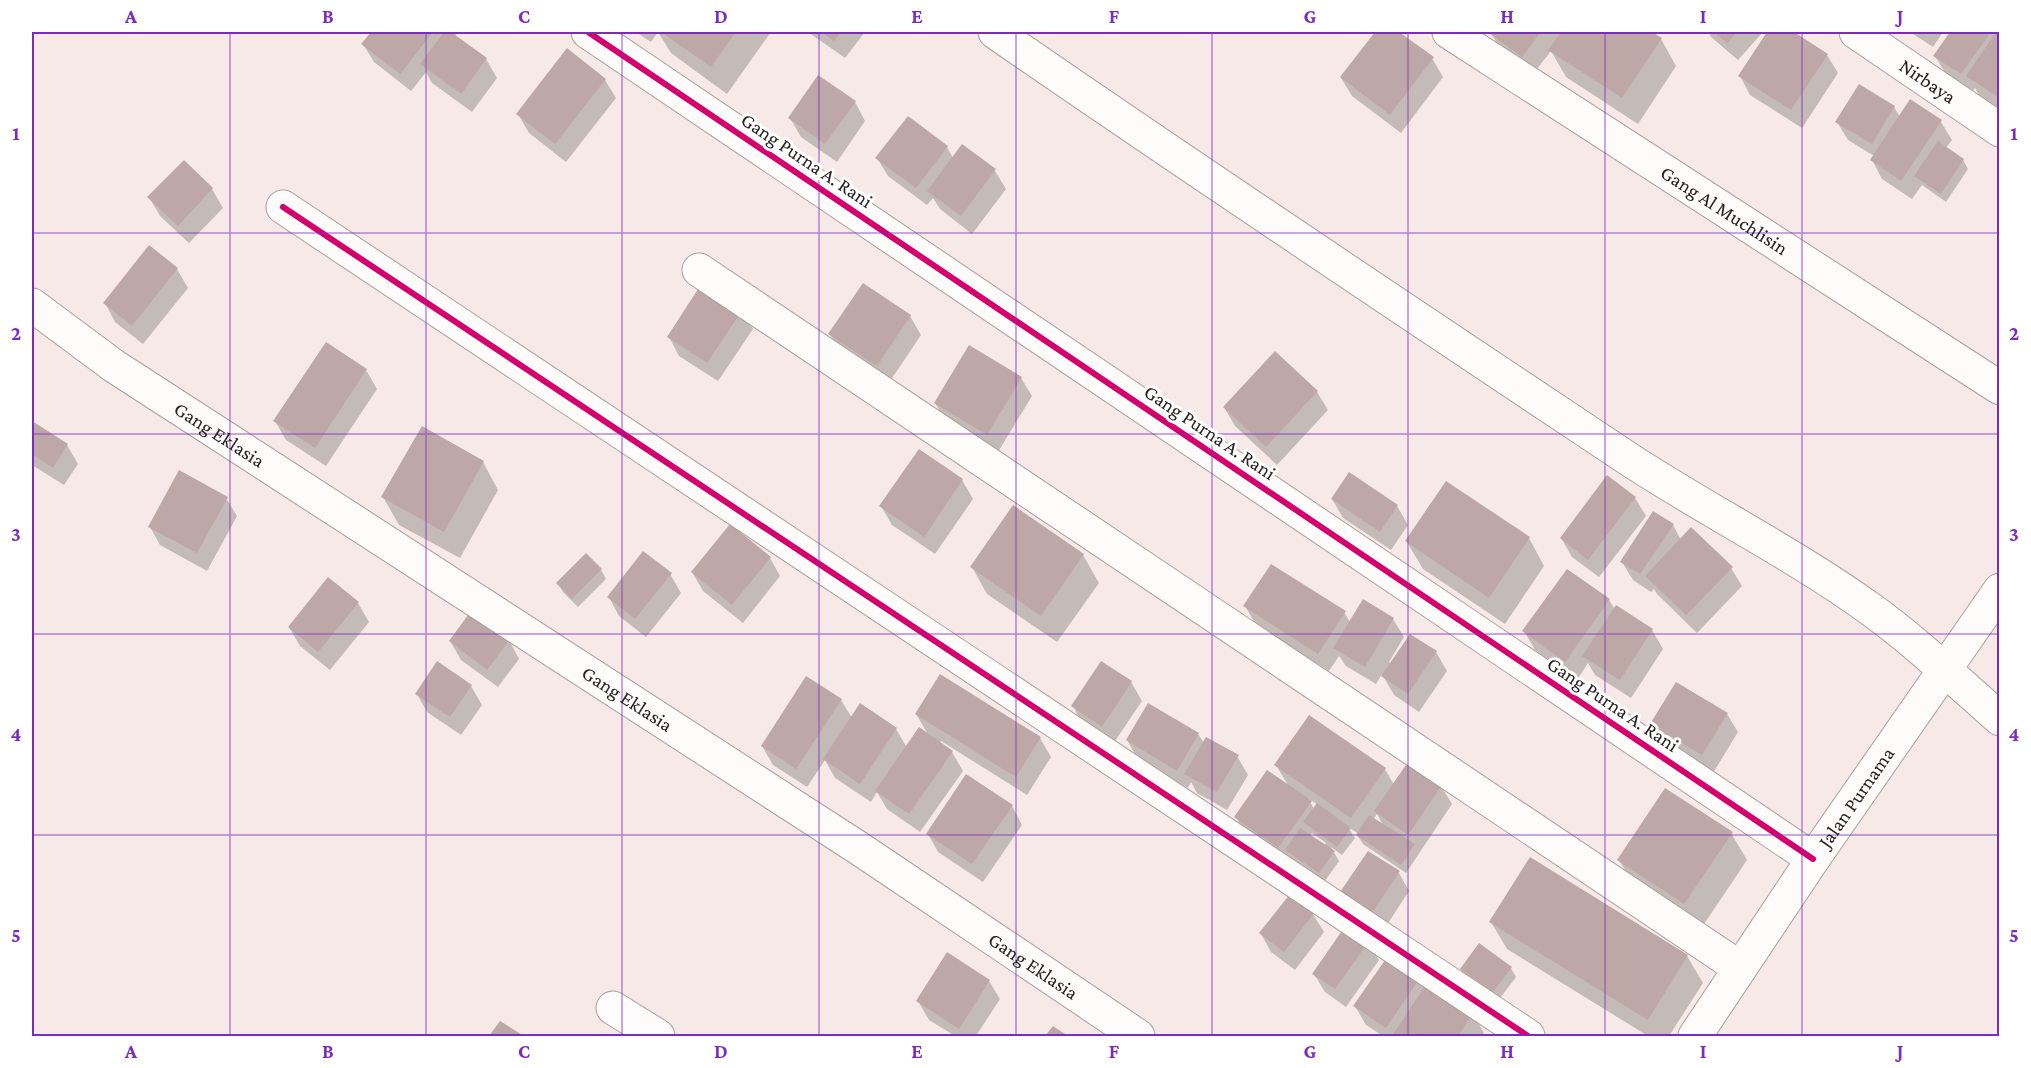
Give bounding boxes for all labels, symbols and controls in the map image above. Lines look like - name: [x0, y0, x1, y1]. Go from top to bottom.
- text: A: [124, 5, 138, 27]
- text: B: [322, 5, 334, 27]
- text: C: [518, 5, 530, 27]
- text: D: [714, 5, 728, 27]
- text: E: [911, 5, 923, 27]
- text: F: [1109, 5, 1120, 27]
- text: G: [1304, 5, 1317, 27]
- text: H: [1500, 5, 1514, 27]
- text: I: [1700, 5, 1707, 27]
- text: J: [1895, 5, 1904, 27]
- street label: Nirbaya: [1896, 54, 1960, 108]
- street label: Gang Purna A. Rani: [737, 108, 877, 213]
- text: 1: [12, 122, 20, 144]
- text: 1: [2010, 122, 2018, 144]
- street label: Gang Al Muchlisin: [1657, 161, 1792, 259]
- text: 2: [11, 322, 21, 344]
- text: 2: [2009, 322, 2019, 344]
- street label: Gang Purna A. Rani: [1140, 380, 1280, 485]
- street label: Gang Eklasia: [170, 397, 269, 472]
- text: 3: [11, 523, 21, 545]
- text: 3: [2009, 523, 2019, 545]
- street label: Gang Purna A. Rani: [1543, 652, 1683, 757]
- street label: Gang Eklasia: [578, 661, 677, 736]
- text: 4: [11, 723, 22, 745]
- text: 4: [2009, 723, 2020, 745]
- street label: Jalan Purnama: [1812, 743, 1898, 854]
- text: 5: [11, 924, 21, 946]
- text: 5: [2009, 924, 2019, 946]
- street label: Gang Eklasia: [984, 928, 1083, 1004]
- text: A: [124, 1040, 138, 1062]
- text: B: [322, 1040, 334, 1062]
- text: C: [518, 1040, 530, 1062]
- text: D: [714, 1040, 728, 1062]
- text: E: [911, 1040, 923, 1062]
- text: F: [1109, 1040, 1120, 1062]
- text: G: [1304, 1040, 1317, 1062]
- text: H: [1500, 1040, 1514, 1062]
- text: I: [1700, 1040, 1707, 1062]
- text: J: [1895, 1040, 1904, 1062]

